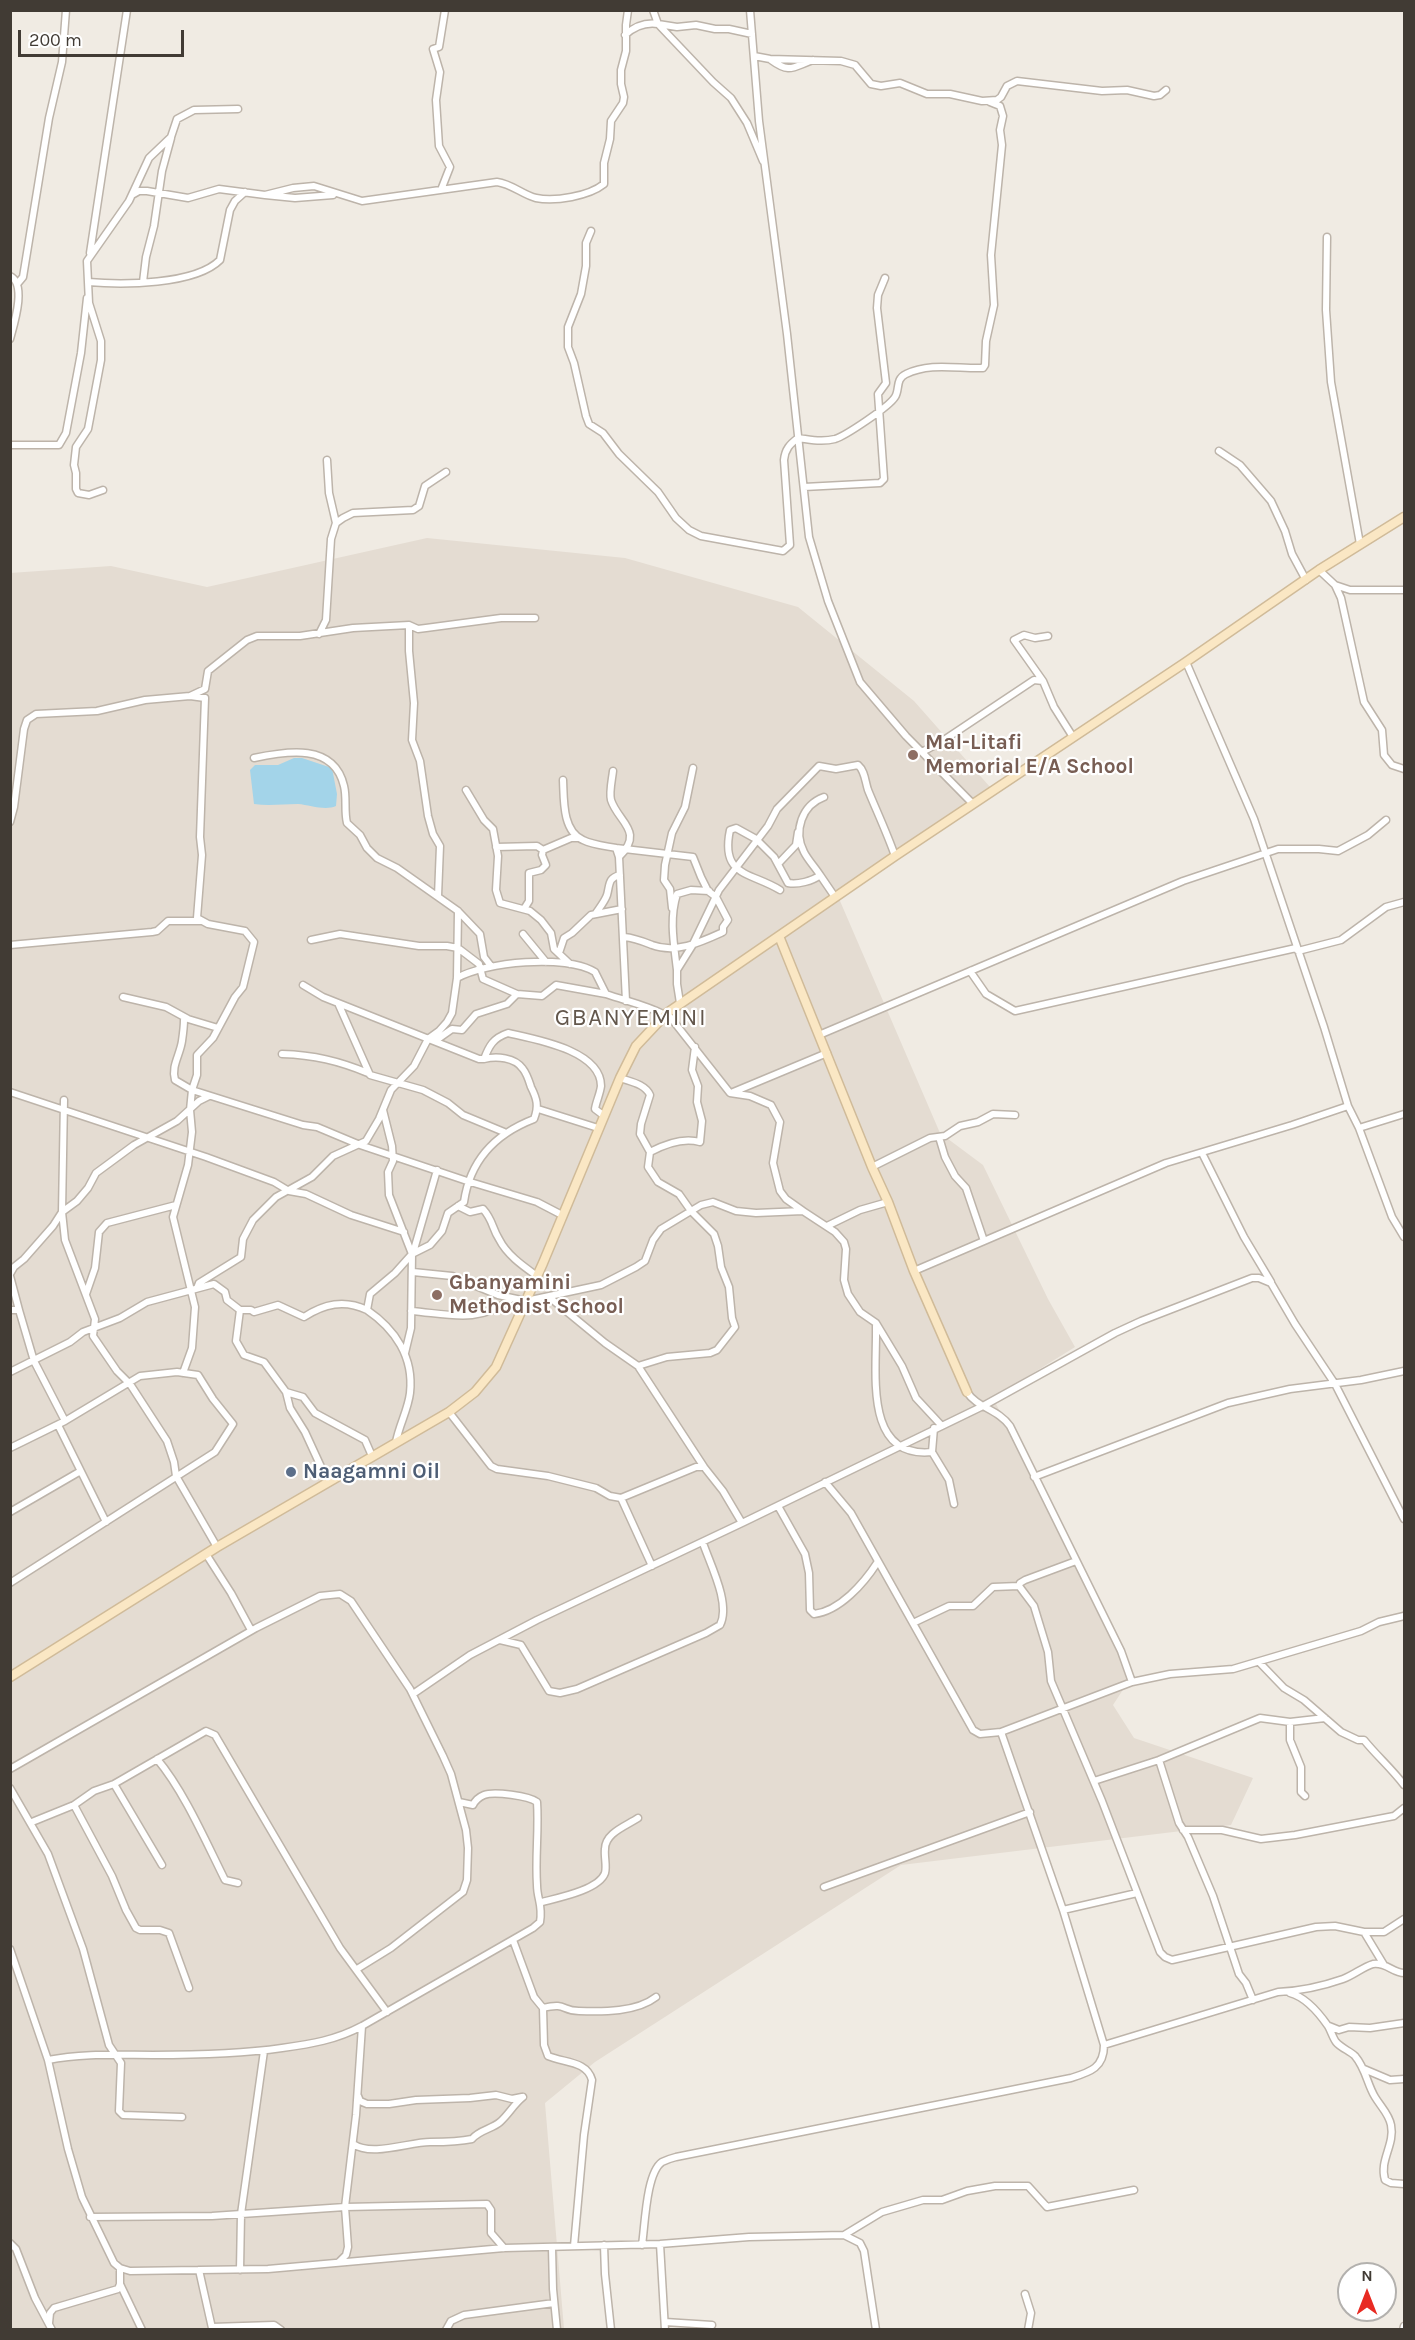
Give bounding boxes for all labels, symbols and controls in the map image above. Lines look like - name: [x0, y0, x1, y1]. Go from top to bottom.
- scale bar: [21, 18, 188, 56]
- text: 200 m: [29, 29, 82, 51]
- place label: Mal-Litafi Memorial E/A School: [925, 730, 1134, 780]
- marker: Mal-Litafi Memorial E/A School: [906, 748, 920, 762]
- district label: GBANYEMINI: [555, 1004, 707, 1032]
- place label: Gbanyamini Methodist School: [449, 1270, 624, 1320]
- marker: Gbanyamini Methodist School: [430, 1288, 444, 1302]
- place label: Naagamni Oil: [303, 1459, 440, 1485]
- marker: Naagamni Oil: [284, 1465, 298, 1479]
- north arrow: [1337, 2262, 1397, 2322]
- text: N: [1361, 2266, 1373, 2285]

